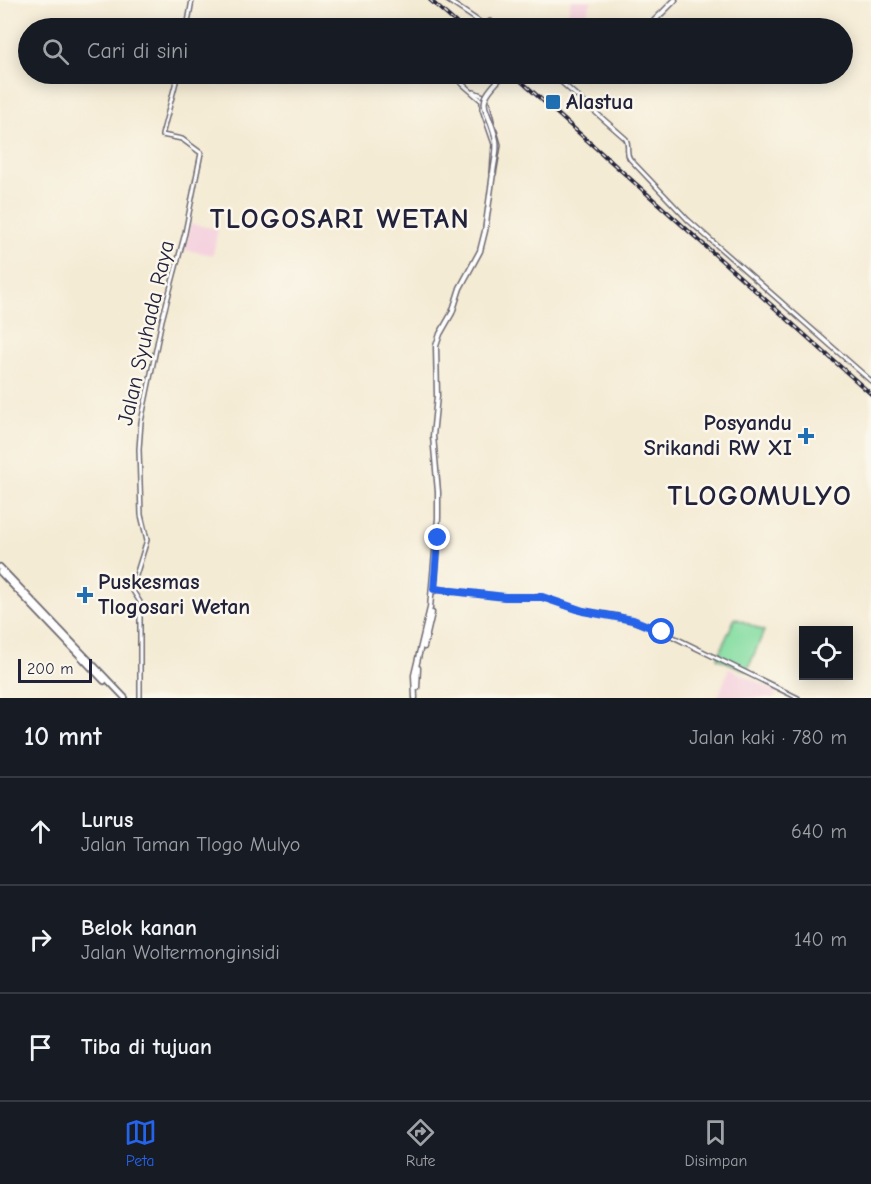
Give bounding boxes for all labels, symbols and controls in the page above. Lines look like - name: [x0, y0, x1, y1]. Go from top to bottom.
- search box: [18, 18, 853, 84]
- icon: search: [39, 35, 72, 68]
- text: Cari di sini: [87, 38, 188, 64]
- place label: Alastua: [566, 89, 634, 115]
- marker: Alastua: [544, 93, 562, 111]
- district label: TLOGOSARI WETAN: [210, 203, 470, 235]
- street label: Jalan Syuhada Raya: [112, 238, 180, 428]
- place label: Posyandu Srikandi RW XI: [644, 410, 792, 461]
- marker: Posyandu Srikandi RW XI: [797, 427, 815, 445]
- district label: TLOGOMULYO: [668, 480, 852, 512]
- route end: [424, 524, 450, 550]
- place label: Puskesmas Tlogosari Wetan: [98, 569, 250, 620]
- marker: Puskesmas Tlogosari Wetan: [76, 586, 94, 604]
- route start: [648, 618, 674, 644]
- map controls: [799, 626, 853, 680]
- button: locate: [799, 626, 853, 680]
- scale bar: [18, 656, 92, 684]
- text: 200 m: [27, 660, 73, 678]
- text: 10 mnt: [24, 722, 102, 752]
- text: Jalan kaki · 780 m: [689, 726, 847, 749]
- text: Lurus: [81, 807, 133, 833]
- icon: ahead: [24, 815, 57, 848]
- text: 640 m: [791, 820, 847, 843]
- text: Jalan Taman Tlogo Mulyo: [81, 833, 300, 856]
- text: Belok kanan: [81, 915, 197, 941]
- icon: right: [24, 923, 57, 956]
- text: 140 m: [794, 928, 847, 951]
- text: Jalan Woltermonginsidi: [81, 941, 280, 964]
- icon: arrive: [24, 1031, 57, 1064]
- text: Tiba di tujuan: [81, 1034, 212, 1060]
- tab: Peta: [124, 1116, 157, 1170]
- tab: Rute: [404, 1116, 437, 1170]
- tab: Disimpan: [684, 1116, 747, 1170]

